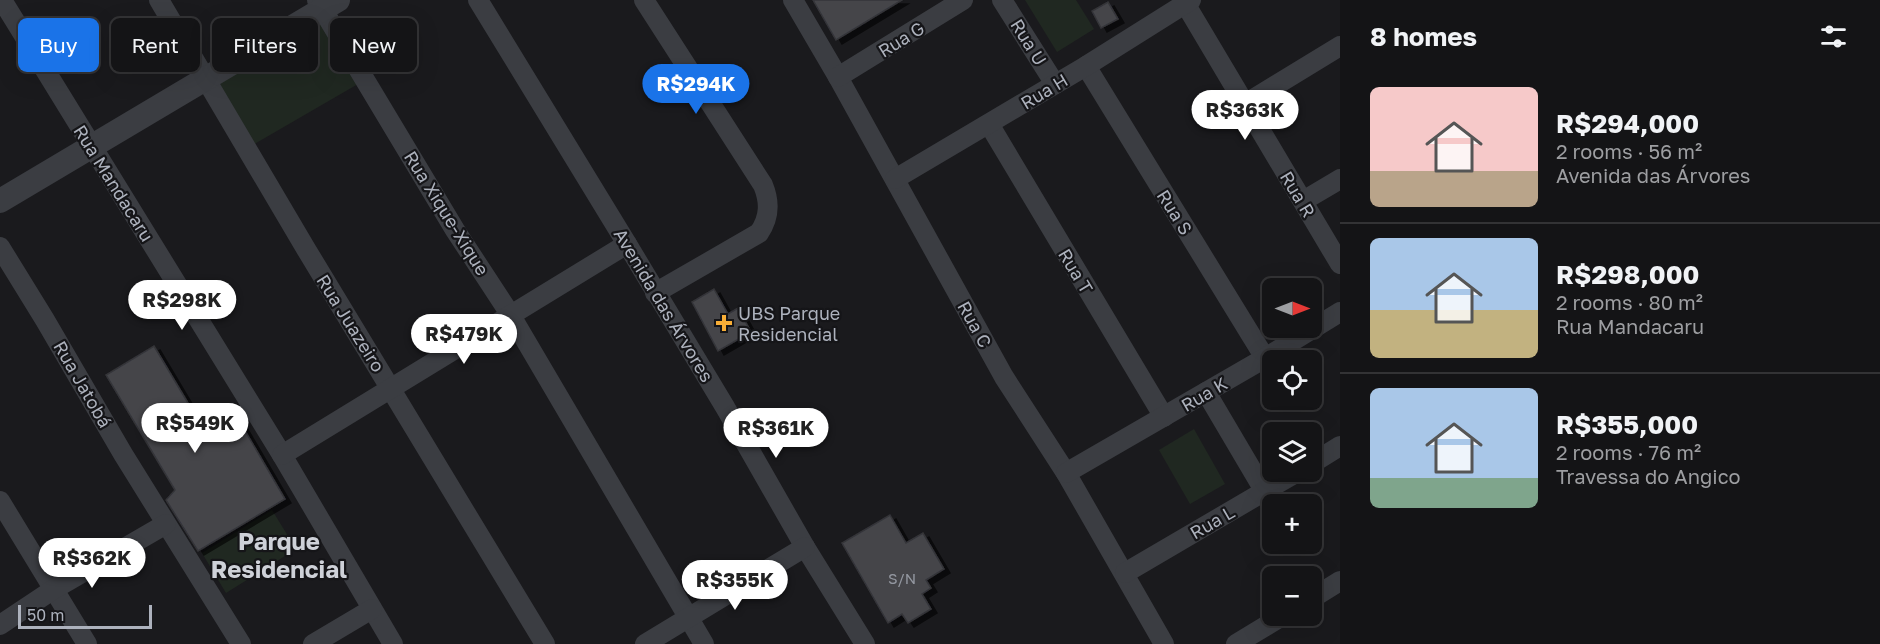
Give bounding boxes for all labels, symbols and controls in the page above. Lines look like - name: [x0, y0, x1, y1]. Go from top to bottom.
- street label: Rua U: [1006, 15, 1052, 69]
- street label: Rua G: [874, 16, 928, 62]
- chip: Buy: [18, 18, 99, 72]
- chip: Rent: [111, 18, 200, 72]
- chip: Filters: [212, 18, 318, 72]
- chip: New: [330, 18, 417, 72]
- icon: filters: [1817, 20, 1850, 53]
- text: 8 homes: [1370, 21, 1477, 52]
- pin: R$294K: [647, 64, 745, 115]
- street label: Rua H: [1016, 68, 1072, 114]
- text: R$294K: [656, 71, 736, 95]
- pin: R$363K: [1196, 90, 1294, 141]
- text: R$363K: [1206, 97, 1284, 121]
- text: R$294,000: [1556, 108, 1699, 139]
- icon: home: [1418, 111, 1490, 183]
- street label: Rua Mandacaru: [69, 121, 159, 245]
- text: 2 rooms · 56 m²: [1556, 139, 1702, 163]
- street label: Rua Xique-Xique: [400, 147, 494, 279]
- text: Avenida das Árvores: [1556, 163, 1750, 187]
- street label: Rua R: [1276, 167, 1320, 221]
- street label: Rua S: [1153, 185, 1197, 239]
- street label: Avenida das Árvores: [610, 224, 718, 386]
- street label: Rua T: [1054, 245, 1098, 297]
- text: R$298,000: [1556, 259, 1700, 290]
- icon: home: [1418, 262, 1490, 334]
- street label: Rua Juazeiro: [312, 270, 390, 376]
- north arrow: [1262, 278, 1322, 338]
- map controls: [1262, 278, 1322, 626]
- pin: R$298K: [133, 280, 231, 331]
- text: R$298K: [142, 287, 222, 311]
- text: 2 rooms · 80 m²: [1556, 290, 1703, 314]
- street label: Rua C: [953, 297, 997, 351]
- place label: UBS Parque Residencial: [738, 302, 840, 345]
- pin: R$479K: [415, 314, 513, 365]
- marker: UBS Parque Residencial: [715, 314, 733, 332]
- text: Rua Mandacaru: [1556, 314, 1704, 338]
- text: R$479K: [425, 321, 503, 345]
- street label: Rua Jatobá: [49, 337, 117, 431]
- button: locate: [1262, 350, 1322, 410]
- street label: Rua K: [1177, 372, 1231, 416]
- pin: R$549K: [146, 403, 244, 454]
- pin: R$361K: [727, 408, 825, 459]
- text: R$355,000: [1556, 409, 1698, 440]
- text: R$549K: [155, 410, 235, 434]
- icon: home: [1418, 412, 1490, 484]
- text: R$361K: [738, 415, 815, 439]
- button: layers: [1262, 422, 1322, 482]
- text: 2 rooms · 76 m²: [1556, 440, 1701, 464]
- text: Travessa do Angico: [1556, 464, 1741, 488]
- button: +: [1262, 494, 1322, 554]
- street label: Rua L: [1186, 501, 1238, 543]
- district label: Parque Residencial: [211, 526, 347, 583]
- pin: R$362K: [43, 538, 141, 589]
- text: R$362K: [53, 545, 131, 569]
- pin: R$355K: [686, 560, 784, 611]
- button: −: [1262, 566, 1322, 626]
- text: R$355K: [696, 567, 774, 591]
- house number: S/N: [888, 569, 916, 587]
- scale bar: [18, 602, 152, 630]
- text: 50 m: [27, 605, 64, 625]

